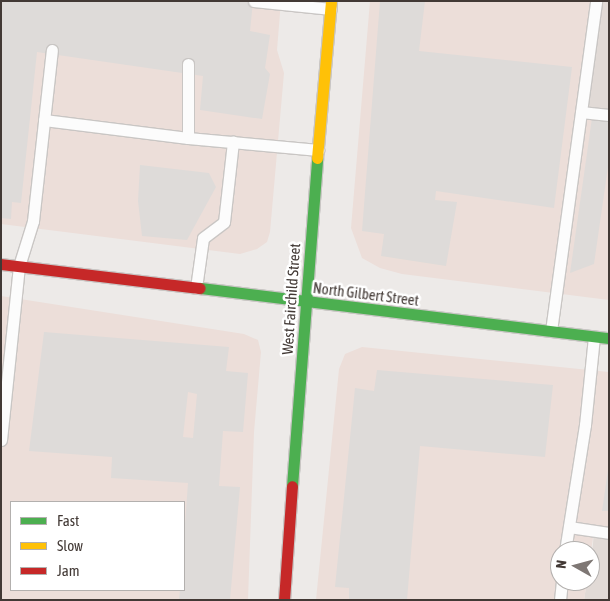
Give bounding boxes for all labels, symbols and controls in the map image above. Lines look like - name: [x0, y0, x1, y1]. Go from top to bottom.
- street label: West Fairchild Street: [278, 243, 304, 355]
- street label: North Gilbert Street: [312, 279, 420, 309]
- legend: [10, 501, 185, 591]
- text: Fast: [57, 512, 79, 529]
- text: Slow: [57, 537, 83, 554]
- north arrow: [550, 541, 600, 591]
- text: N: [553, 559, 570, 569]
- text: Jam: [57, 562, 80, 579]

